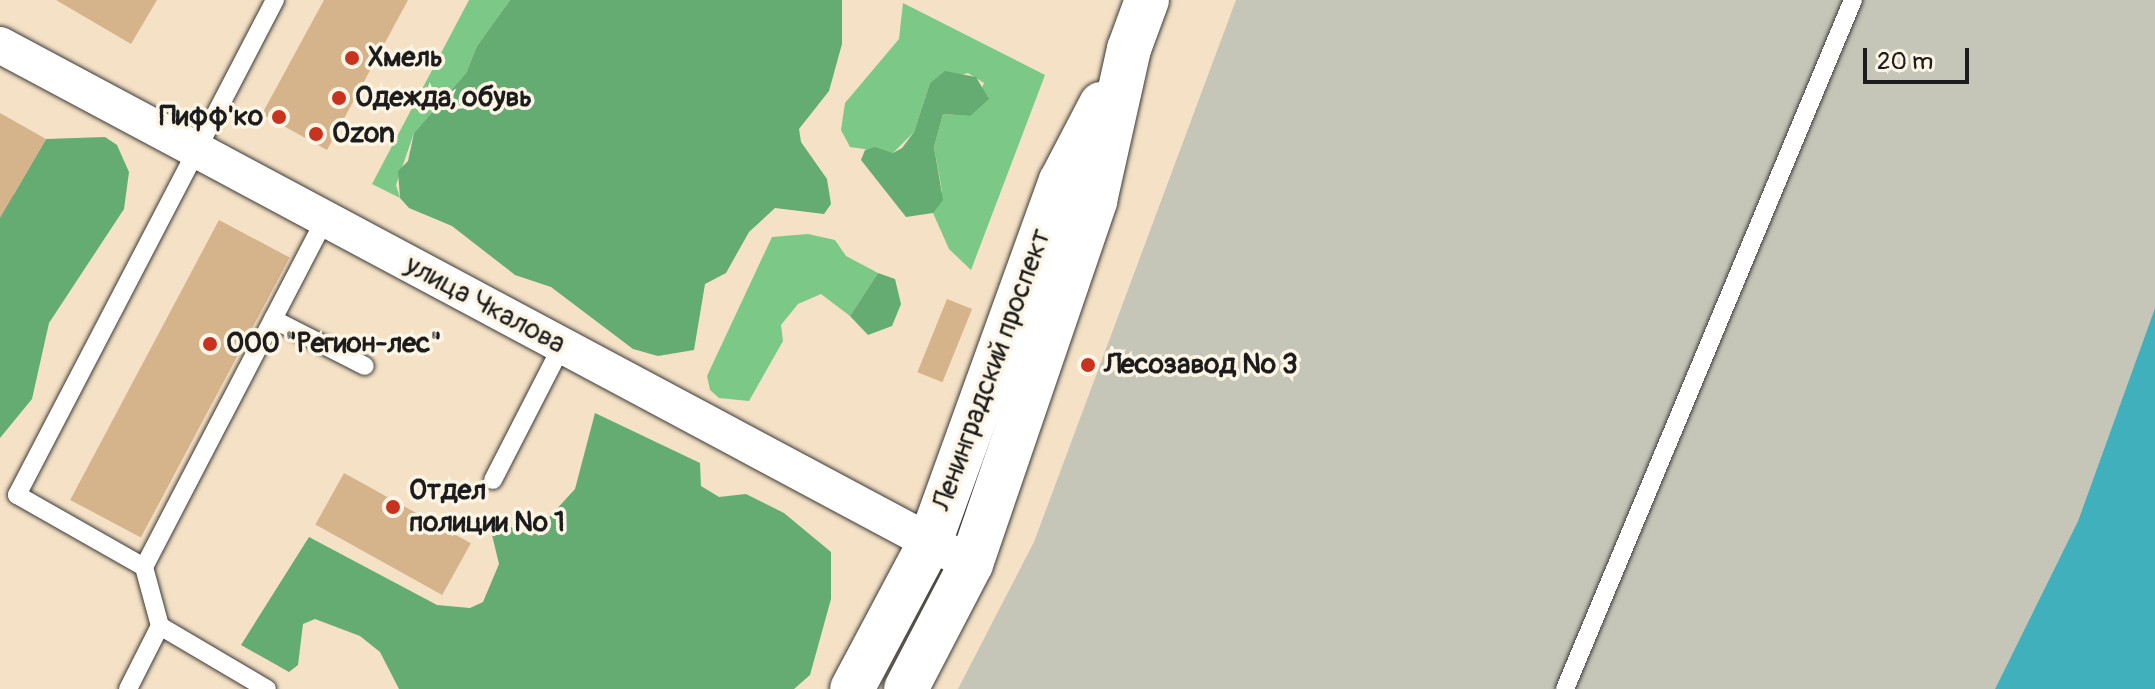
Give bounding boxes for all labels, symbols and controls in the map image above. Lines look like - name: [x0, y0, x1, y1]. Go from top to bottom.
- scale bar: [1867, 32, 1973, 82]
- place label: Хмель: [368, 41, 443, 75]
- text: 20 m: [1877, 47, 1933, 76]
- marker: Хмель: [343, 49, 361, 67]
- place label: Одежда, обувь: [355, 81, 532, 115]
- marker: Одежда, обувь: [330, 89, 348, 107]
- place label: Пифф'ко: [159, 100, 263, 134]
- marker: Пифф'ко: [270, 108, 288, 126]
- place label: Ozon: [332, 117, 395, 151]
- marker: Ozon: [307, 125, 325, 143]
- street label: Ленинградский проспект: [925, 224, 1059, 516]
- street label: улица Чкалова: [399, 249, 571, 361]
- place label: ООО "Регион-лес": [226, 327, 442, 361]
- marker: ООО "Регион-лес": [201, 335, 219, 353]
- place label: Лесозавод № 3: [1104, 348, 1298, 382]
- marker: Лесозавод № 3: [1079, 356, 1097, 374]
- place label: Отдел полиции № 1: [409, 474, 565, 540]
- marker: Отдел полиции № 1: [384, 498, 402, 516]

